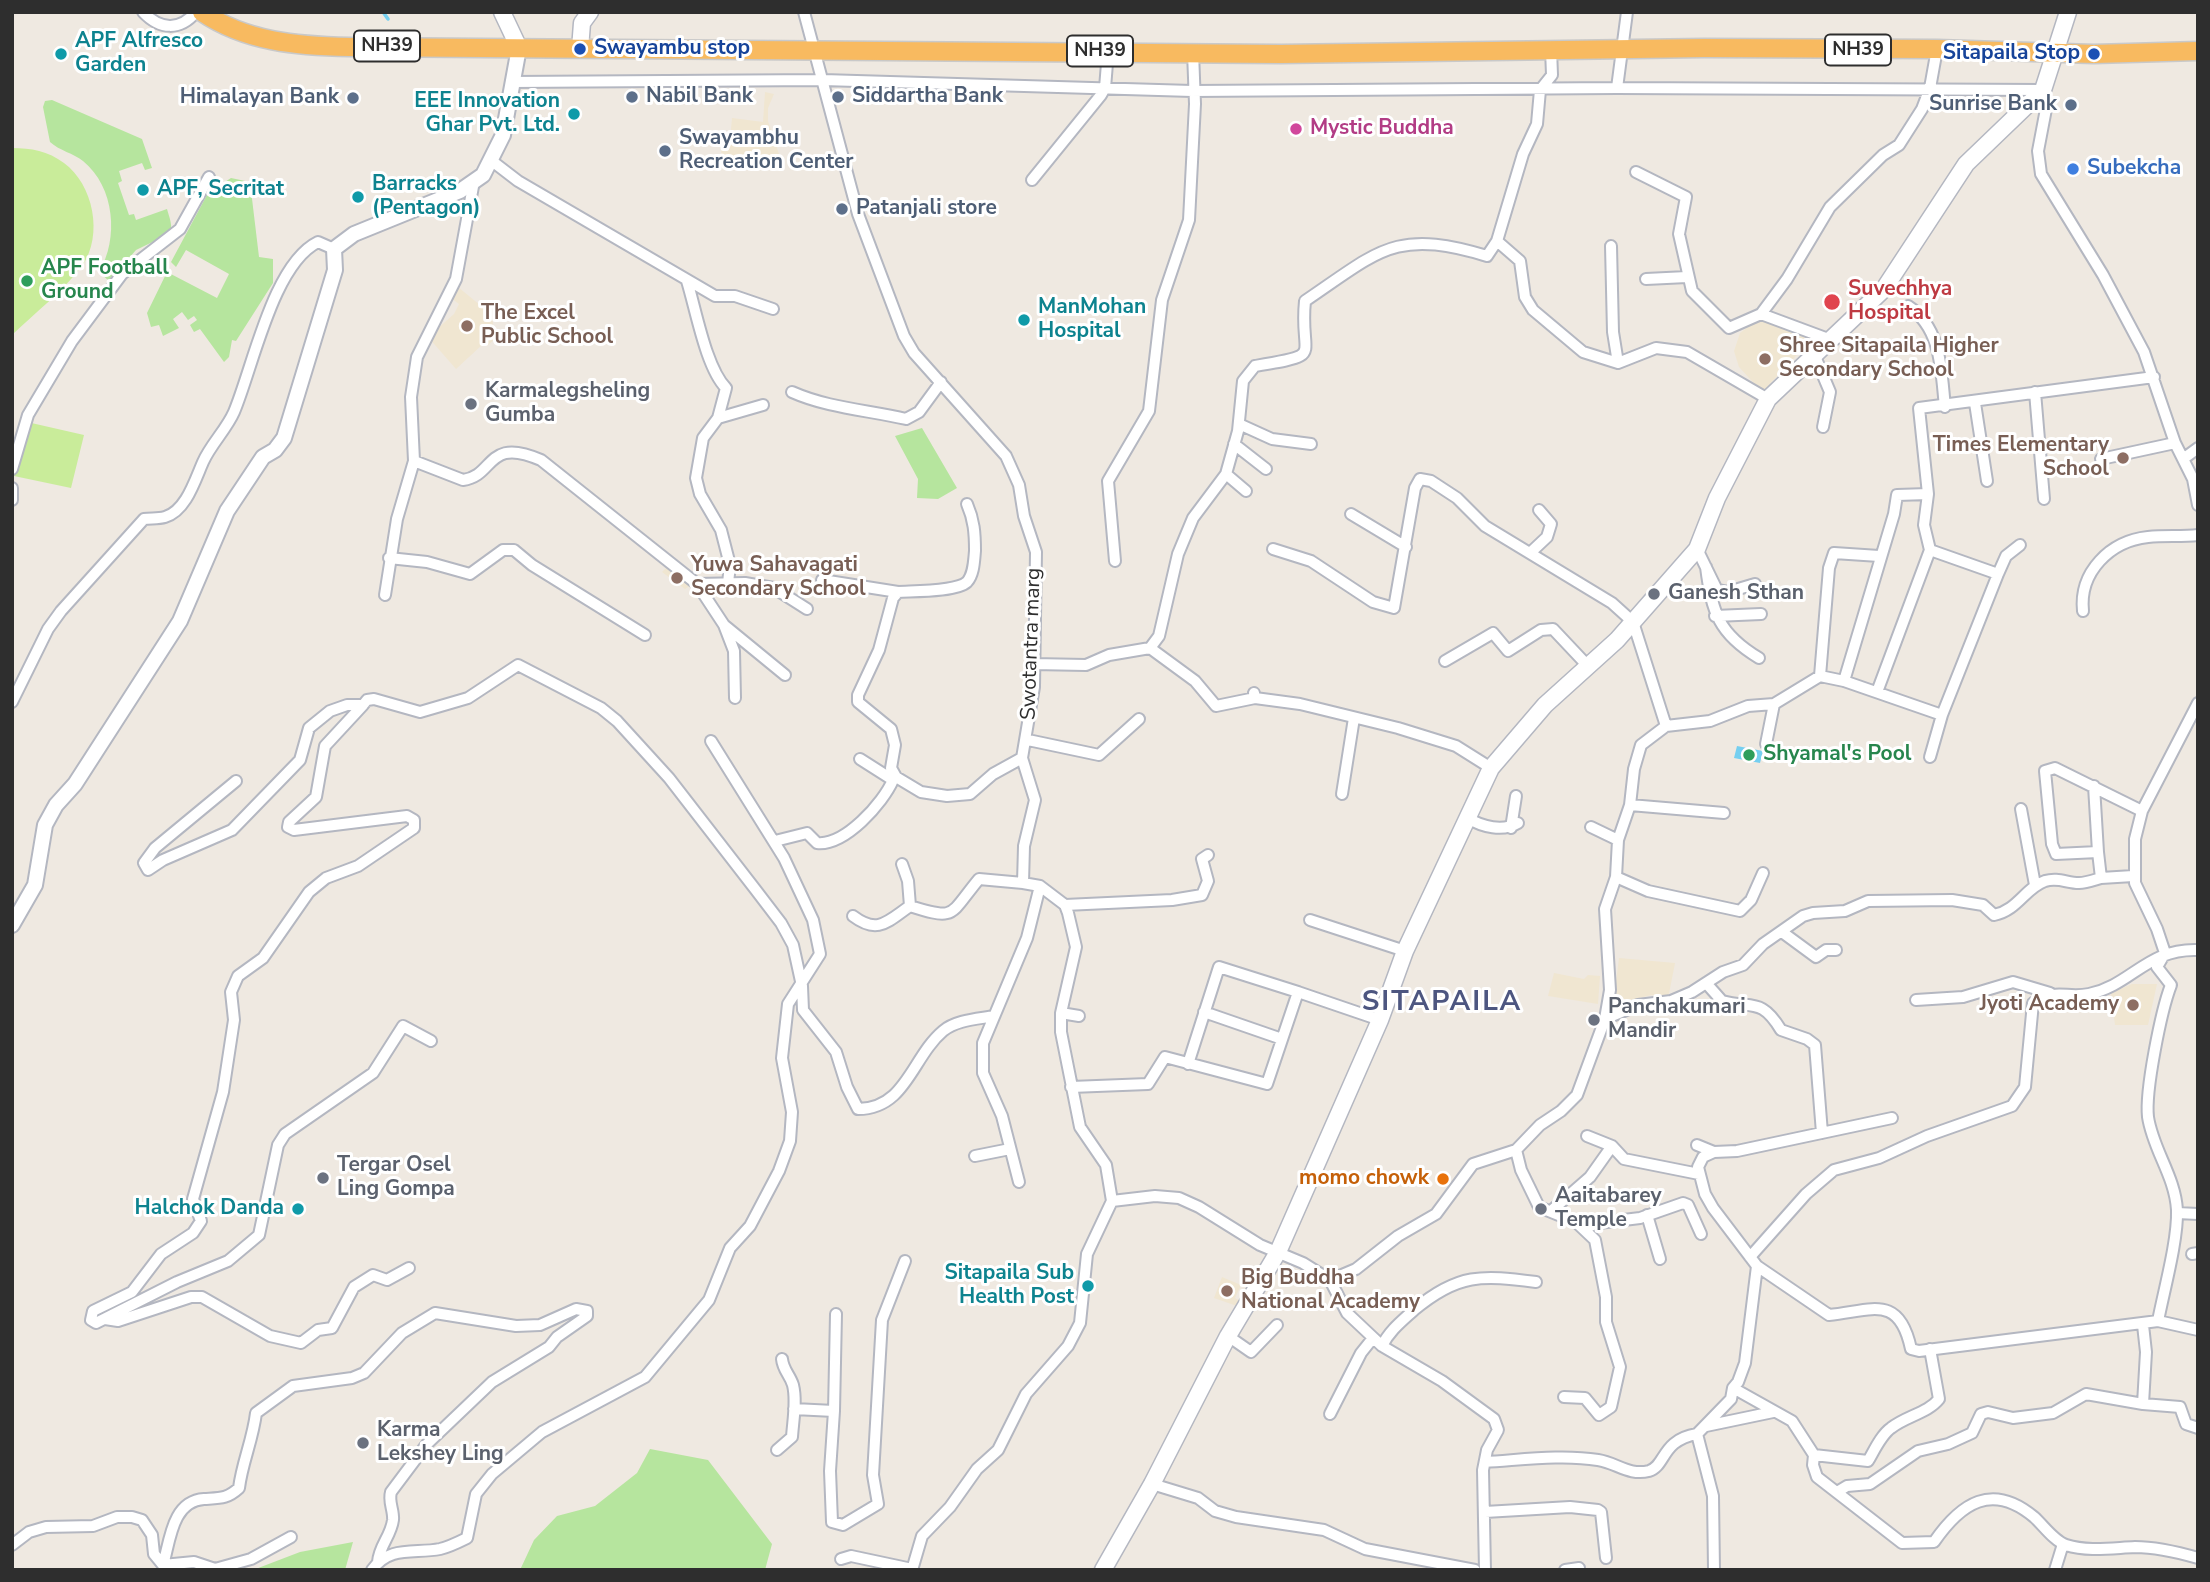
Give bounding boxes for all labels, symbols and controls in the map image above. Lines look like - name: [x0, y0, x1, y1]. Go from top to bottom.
- place label: APF Alfresco Garden: [75, 29, 203, 79]
- road number: NH39: [354, 30, 420, 61]
- road number: NH39: [1825, 34, 1891, 66]
- place label: Swayambu stop: [594, 36, 750, 62]
- road number: NH39: [1067, 36, 1133, 66]
- marker: Swayambu stop: [572, 41, 588, 57]
- place label: Sitapaila Stop: [1943, 41, 2080, 67]
- marker: APF Alfresco Garden: [53, 46, 69, 62]
- marker: Sitapaila Stop: [2086, 46, 2102, 62]
- place label: Nabil Bank: [646, 84, 753, 110]
- place label: Siddartha Bank: [852, 84, 1003, 110]
- place label: Himalayan Bank: [180, 85, 339, 111]
- place label: EEE Innovation Ghar Pvt. Ltd.: [414, 89, 560, 139]
- marker: Nabil Bank: [624, 89, 640, 105]
- marker: Siddartha Bank: [830, 89, 846, 105]
- marker: Himalayan Bank: [345, 90, 361, 106]
- place label: Sunrise Bank: [1929, 92, 2057, 118]
- marker: Sunrise Bank: [2063, 97, 2079, 113]
- marker: EEE Innovation Ghar Pvt. Ltd.: [566, 106, 582, 122]
- place label: Mystic Buddha: [1310, 116, 1454, 142]
- marker: Mystic Buddha: [1288, 121, 1304, 137]
- place label: Swayambhu Recreation Center: [679, 126, 854, 176]
- marker: Swayambhu Recreation Center: [657, 143, 673, 159]
- place label: Subekcha: [2087, 156, 2181, 182]
- marker: Subekcha: [2065, 161, 2081, 177]
- place label: Barracks (Pentagon): [372, 172, 480, 222]
- place label: APF, Secritat: [157, 177, 284, 203]
- marker: APF, Secritat: [135, 182, 151, 198]
- marker: Barracks (Pentagon): [350, 189, 366, 205]
- place label: Patanjali store: [856, 196, 997, 222]
- marker: Patanjali store: [834, 201, 850, 217]
- place label: APF Football Ground: [41, 256, 169, 306]
- marker: APF Football Ground: [19, 273, 35, 289]
- place label: Suvechhya Hospital: [1848, 277, 1952, 327]
- marker: Suvechhya Hospital: [1822, 292, 1842, 312]
- place label: ManMohan Hospital: [1038, 295, 1146, 345]
- place label: The Excel Public School: [481, 301, 613, 351]
- marker: ManMohan Hospital: [1016, 312, 1032, 328]
- marker: The Excel Public School: [459, 318, 475, 334]
- place label: Shree Sitapaila Higher Secondary School: [1779, 334, 1999, 384]
- marker: Shree Sitapaila Higher Secondary School: [1757, 351, 1773, 367]
- place label: Karmalegsheling Gumba: [485, 379, 650, 429]
- marker: Karmalegsheling Gumba: [463, 396, 479, 412]
- place label: Times Elementary School: [1933, 433, 2109, 483]
- marker: Times Elementary School: [2115, 450, 2131, 466]
- place label: Yuwa Sahavagati Secondary School: [691, 553, 866, 603]
- street label: Swotantra marg: [1017, 567, 1047, 721]
- marker: Yuwa Sahavagati Secondary School: [669, 570, 685, 586]
- place label: Ganesh Sthan: [1668, 581, 1804, 607]
- marker: Ganesh Sthan: [1646, 586, 1662, 602]
- place label: Shyamal's Pool: [1763, 742, 1911, 768]
- marker: Shyamal's Pool: [1741, 747, 1757, 763]
- district label: SITAPAILA: [1363, 986, 1521, 1020]
- place label: Jyoti Academy: [1979, 992, 2119, 1018]
- place label: Panchakumari Mandir: [1608, 995, 1746, 1045]
- marker: Jyoti Academy: [2125, 997, 2141, 1013]
- marker: Panchakumari Mandir: [1586, 1012, 1602, 1028]
- place label: Tergar Osel Ling Gompa: [337, 1153, 455, 1203]
- place label: momo chowk: [1299, 1166, 1429, 1192]
- marker: Tergar Osel Ling Gompa: [315, 1170, 331, 1186]
- marker: momo chowk: [1435, 1171, 1451, 1187]
- place label: Aaitabarey Temple: [1555, 1184, 1661, 1234]
- place label: Halchok Danda: [135, 1196, 284, 1222]
- marker: Halchok Danda: [290, 1201, 306, 1217]
- marker: Aaitabarey Temple: [1533, 1201, 1549, 1217]
- place label: Sitapaila Sub Health Post: [945, 1261, 1074, 1311]
- place label: Big Buddha National Academy: [1241, 1266, 1420, 1316]
- marker: Sitapaila Sub Health Post: [1080, 1278, 1096, 1294]
- marker: Big Buddha National Academy: [1219, 1283, 1235, 1299]
- place label: Karma Lekshey Ling: [377, 1418, 504, 1468]
- marker: Karma Lekshey Ling: [355, 1435, 371, 1451]

